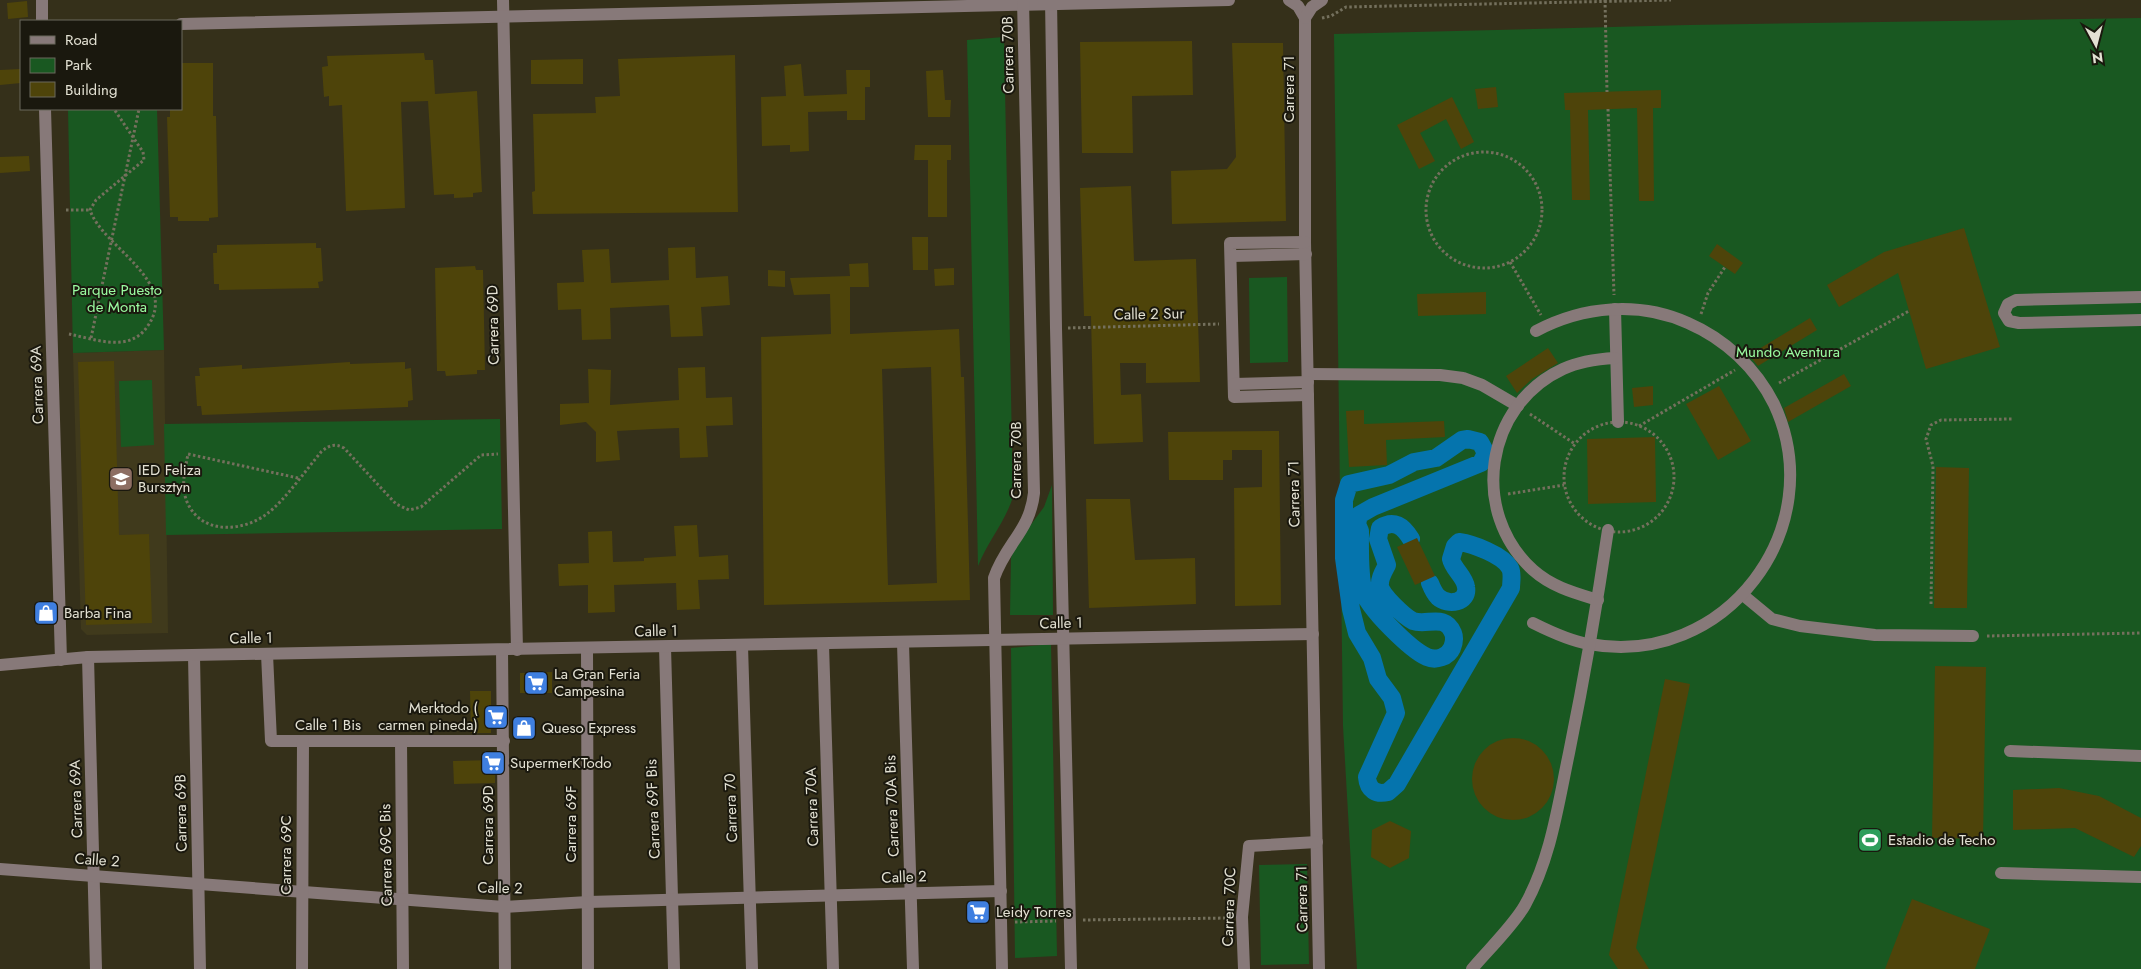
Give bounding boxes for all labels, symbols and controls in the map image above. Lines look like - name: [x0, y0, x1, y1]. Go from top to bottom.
- street label: Carrera 70B: [996, 16, 1020, 94]
- legend: [20, 20, 182, 110]
- north arrow: [2071, 20, 2121, 70]
- text: Road: [65, 29, 97, 51]
- text: N: [2091, 47, 2104, 69]
- text: Park: [65, 54, 92, 76]
- street label: Carrera 71: [1278, 56, 1300, 122]
- text: Building: [65, 79, 117, 101]
- park label: Parque Puesto de Monta: [72, 279, 162, 318]
- street label: Carrera 69D: [481, 285, 505, 365]
- street label: Calle 2 Sur: [1113, 302, 1185, 326]
- park label: Mundo Aventura: [1736, 341, 1840, 363]
- street label: Carrera 69A: [25, 345, 49, 425]
- street label: Carrera 70B: [1005, 421, 1027, 499]
- place label: IED Feliza Bursztyn: [138, 459, 201, 498]
- street label: Carrera 71: [1282, 460, 1306, 528]
- school or university icon: IED Feliza Bursztyn: [108, 466, 134, 492]
- shop icon: Barba Fina: [33, 600, 59, 626]
- place label: Barba Fina: [64, 602, 132, 624]
- street label: Calle 1: [1039, 612, 1083, 634]
- street label: Calle 1: [634, 620, 678, 642]
- street label: Calle 1: [229, 627, 273, 649]
- place label: La Gran Feria Campesina: [554, 663, 640, 702]
- supermarket icon: La Gran Feria Campesina: [523, 670, 549, 696]
- place label: Merktodo ( carmen pineda): [378, 697, 478, 736]
- supermarket icon: Merktodo ( carmen pineda): [483, 704, 509, 730]
- street label: Calle 1 Bis: [295, 714, 361, 736]
- shop icon: Queso Express: [511, 715, 537, 741]
- place label: Queso Express: [542, 717, 636, 739]
- supermarket icon: SupermerKTodo: [480, 750, 506, 776]
- place label: SupermerKTodo: [510, 752, 611, 774]
- street label: Carrera 70A Bis: [879, 755, 905, 857]
- street label: Carrera 69A: [64, 759, 88, 839]
- street label: Carrera 69F Bis: [640, 759, 666, 859]
- street label: Carrera 70A: [800, 767, 824, 847]
- street label: Carrera 70: [719, 773, 743, 843]
- street label: Carrera 69B: [169, 774, 193, 852]
- street label: Carrera 69D: [477, 785, 499, 865]
- street label: Carrera 69F: [560, 786, 582, 862]
- street label: Carrera 69C Bis: [374, 804, 398, 906]
- street label: Carrera 69C: [275, 815, 297, 895]
- sports icon: Estadio de Techo: [1857, 827, 1883, 853]
- place label: Estadio de Techo: [1888, 829, 1995, 851]
- street label: Calle 2: [74, 847, 120, 873]
- street label: Calle 2: [881, 865, 927, 889]
- street label: Carrera 71: [1290, 865, 1314, 933]
- street label: Carrera 70C: [1217, 867, 1241, 947]
- street label: Calle 2: [477, 877, 523, 899]
- supermarket icon: Leidy Torres: [965, 899, 991, 925]
- place label: Leidy Torres: [996, 901, 1072, 923]

